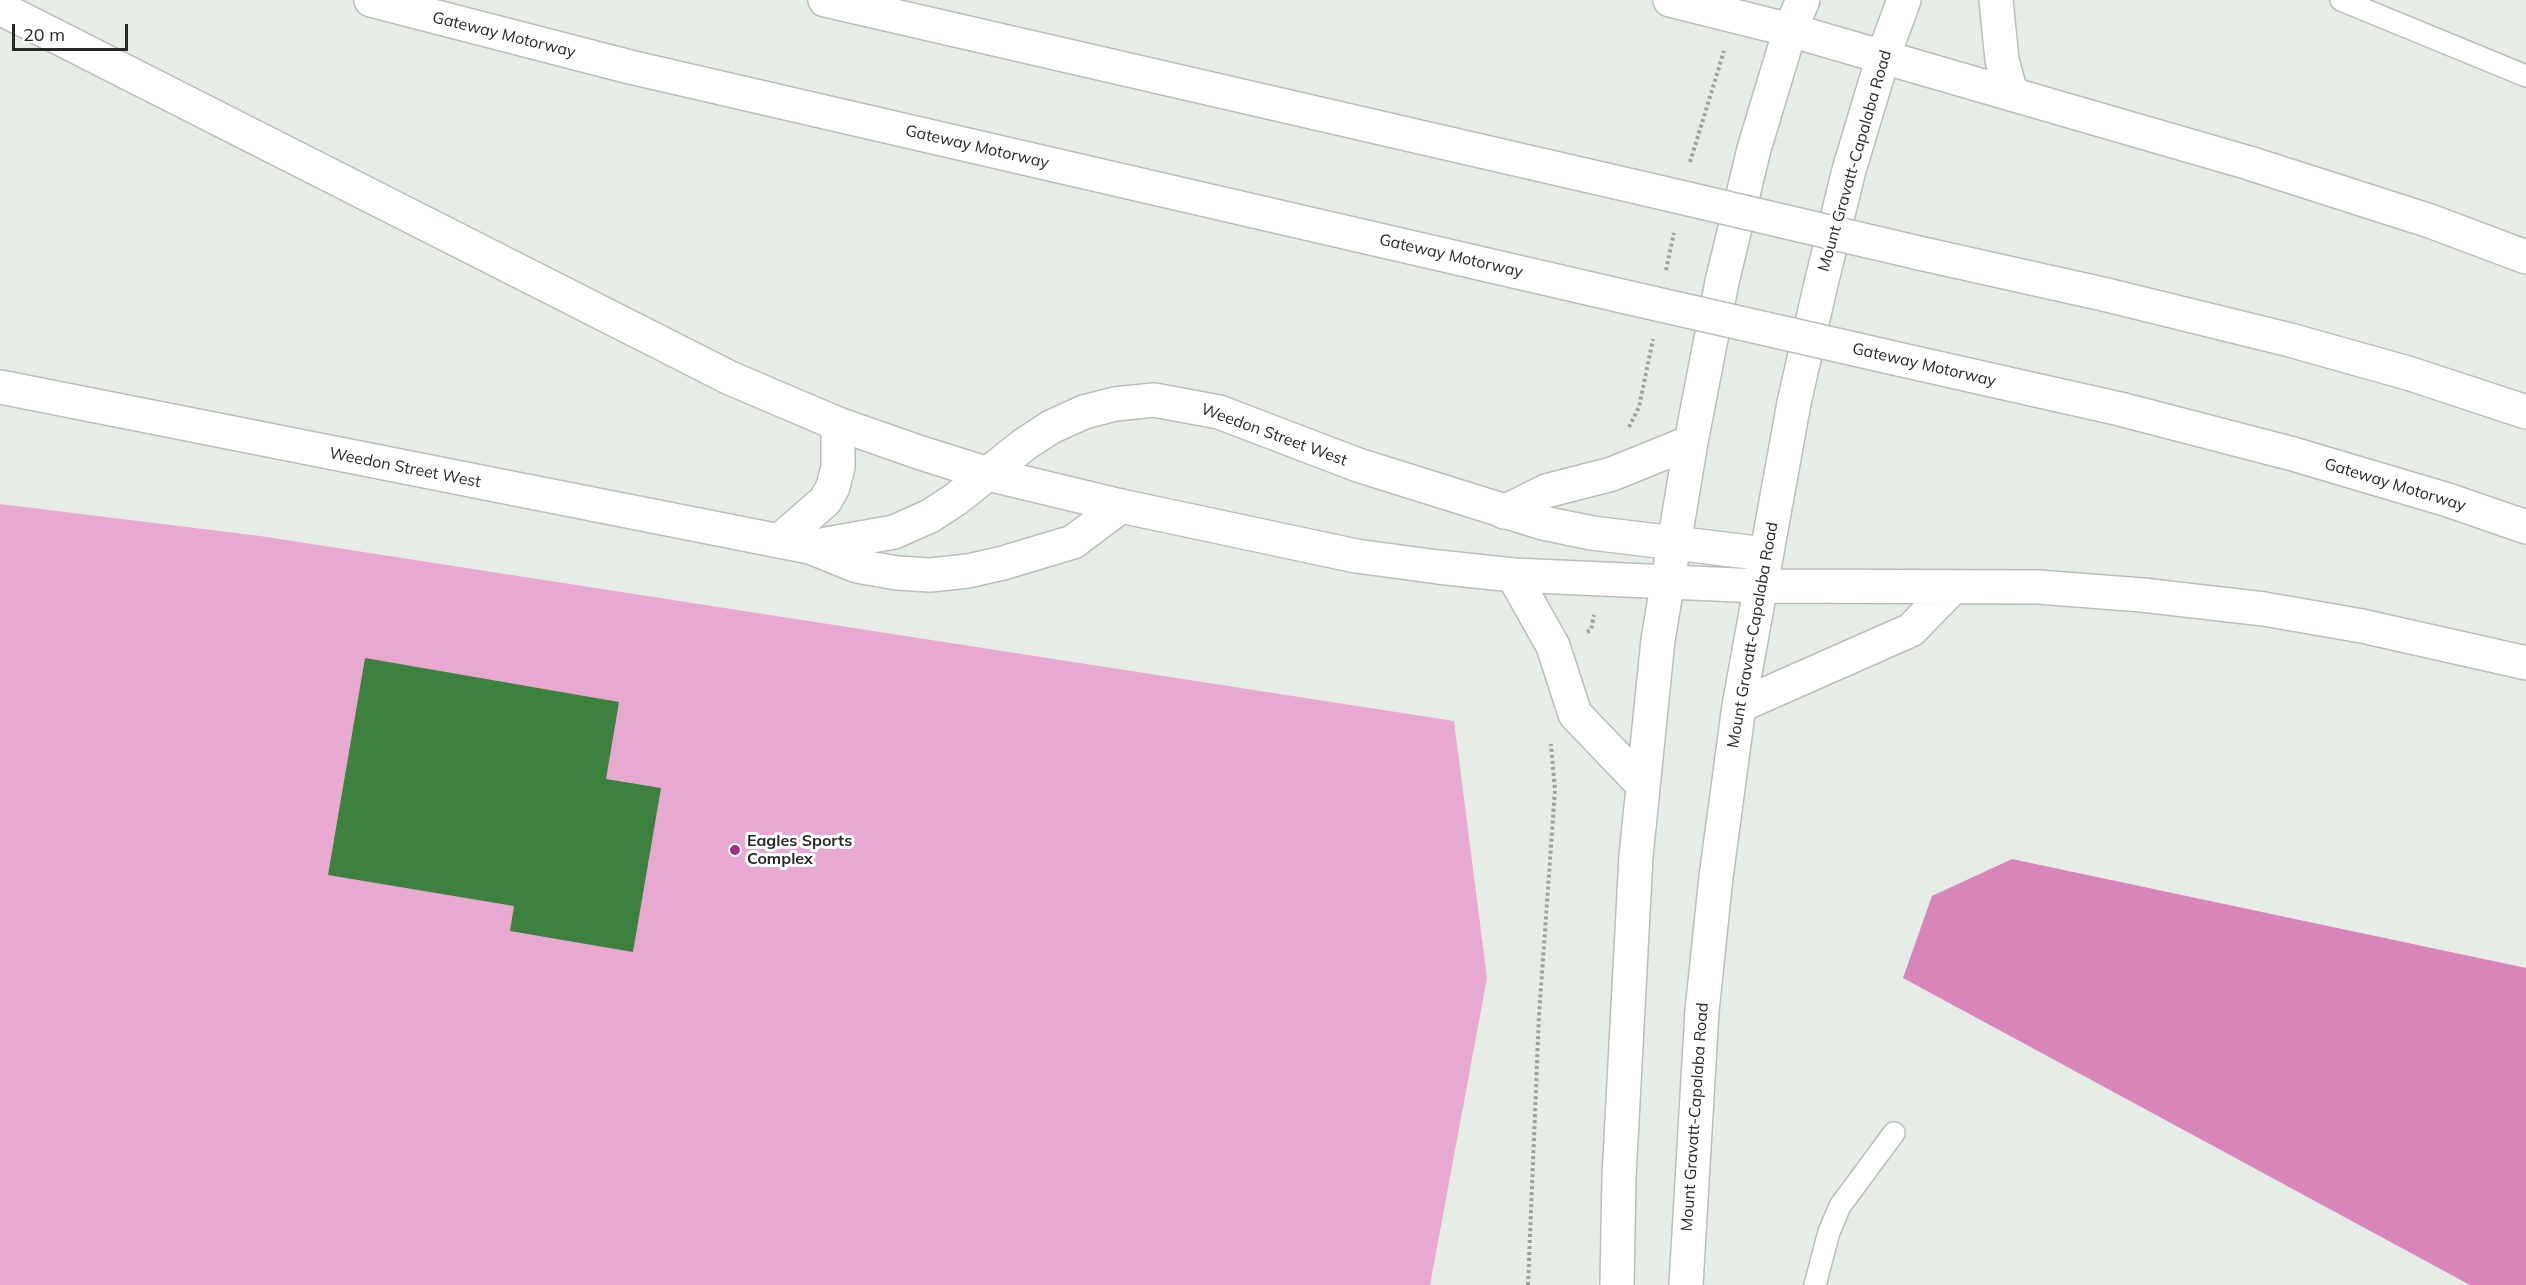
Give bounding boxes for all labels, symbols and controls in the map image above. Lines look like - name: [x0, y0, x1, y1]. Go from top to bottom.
- street label: Gateway Motorway: [430, 8, 578, 62]
- scale bar: [15, 12, 130, 50]
- text: 20 m: [23, 23, 65, 46]
- street label: Mount Gravatt-Capalaba Road: [1814, 48, 1896, 274]
- street label: Gateway Motorway: [903, 121, 1051, 173]
- street label: Gateway Motorway: [1377, 230, 1525, 282]
- street label: Gateway Motorway: [1850, 339, 1998, 391]
- street label: Weedon Street West: [1198, 400, 1350, 470]
- street label: Weedon Street West: [328, 444, 482, 492]
- street label: Gateway Motorway: [2322, 454, 2468, 516]
- street label: Mount Gravatt-Capalaba Road: [1724, 520, 1782, 750]
- place label: Eagles Sports Complex: [747, 831, 852, 869]
- marker: Eagles Sports Complex: [728, 843, 742, 857]
- street label: Mount Gravatt-Capalaba Road: [1677, 1002, 1713, 1232]

